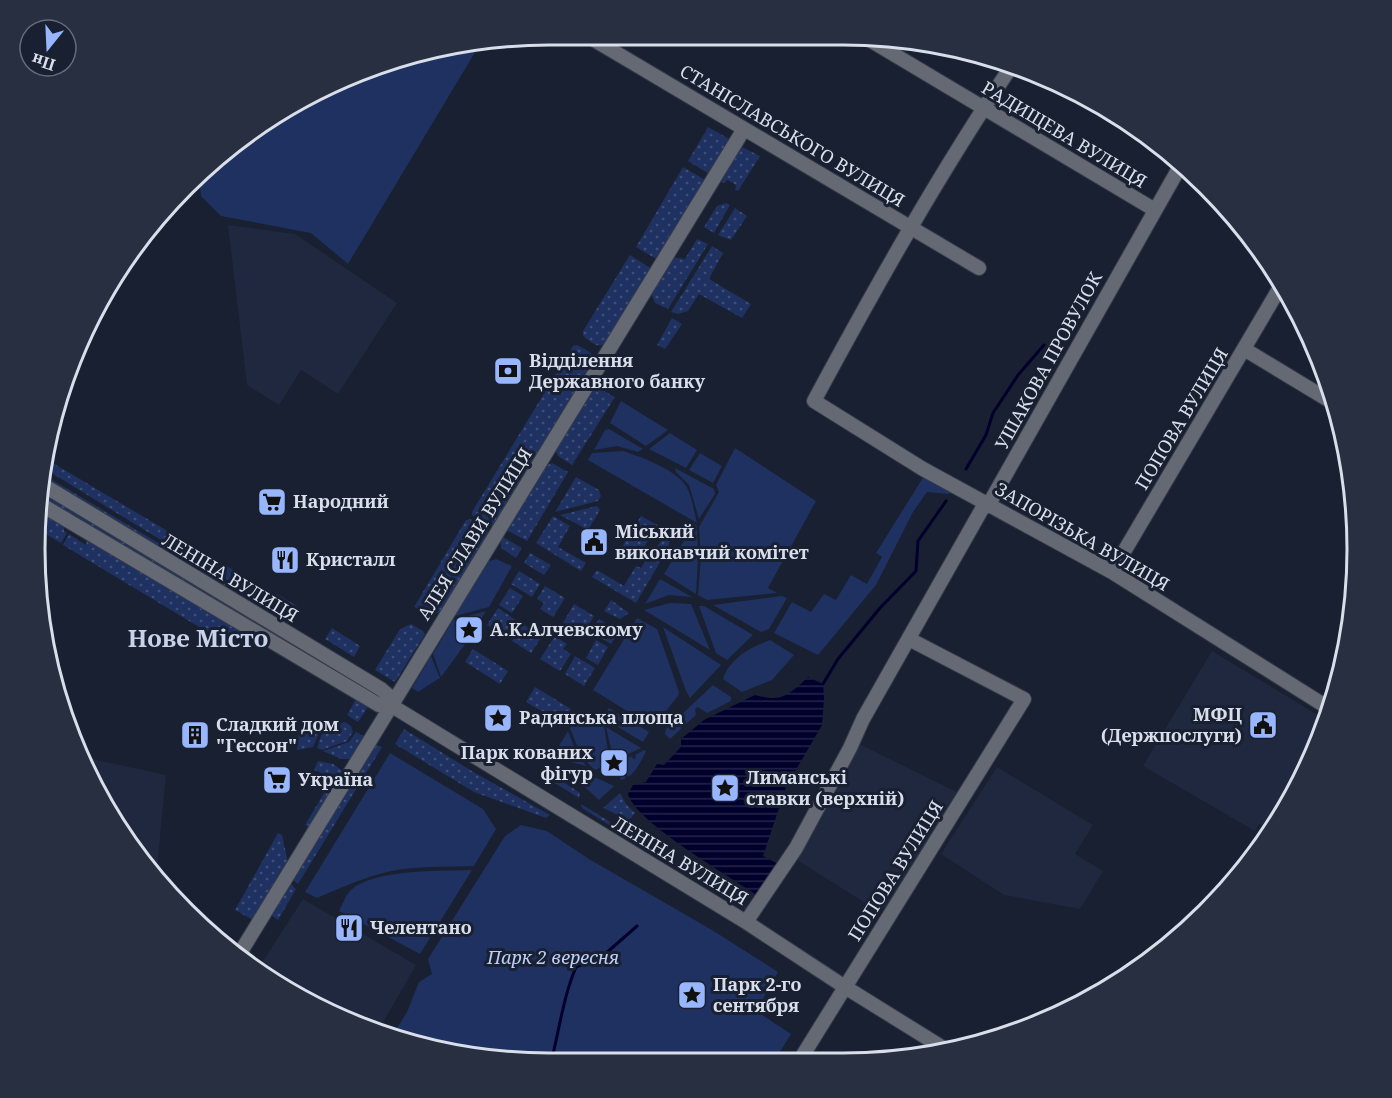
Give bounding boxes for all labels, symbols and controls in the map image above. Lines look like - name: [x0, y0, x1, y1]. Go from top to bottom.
- north arrow: [18, 18, 78, 78]
- text: Пн: [29, 48, 58, 76]
- street label: СТАНІСЛАВСЬКОГО ВУЛИЦЯ: [676, 58, 909, 212]
- street label: РАДИЩЕВА ВУЛИЦЯ: [978, 75, 1152, 193]
- street label: УШАКОВА ПРОВУЛОК: [989, 267, 1107, 454]
- street label: ПОПОВА ВУЛИЦЯ: [1129, 343, 1233, 494]
- place label: Відділення Державного банку: [529, 348, 705, 393]
- bank icon: Відділення Державного банку: [492, 355, 524, 387]
- street label: АЛЕЯ СЛАВИ ВУЛИЦЯ: [411, 443, 537, 624]
- street label: ЗАПОРІЗЬКА ВУЛИЦЯ: [991, 476, 1174, 596]
- supermarket icon: Народний: [256, 486, 288, 518]
- place label: Народний: [293, 489, 389, 513]
- place label: Міський виконавчий комітет: [615, 519, 809, 564]
- public building icon: Міський виконавчий комітет: [578, 526, 610, 558]
- street label: ЛЕНІНА ВУЛИЦЯ: [158, 527, 303, 627]
- restaurant icon: Кристалл: [269, 544, 301, 576]
- place label: Кристалл: [306, 547, 396, 571]
- place icon: А.К.Алчевскому: [453, 614, 485, 646]
- place label: А.К.Алчевскому: [490, 617, 643, 641]
- district label: Нове Місто: [128, 621, 268, 654]
- place icon: Радянська площа: [482, 702, 514, 734]
- place label: МФЦ (Держпослуги): [1101, 702, 1242, 747]
- place label: Радянська площа: [519, 705, 684, 729]
- public building icon: МФЦ (Держпослуги): [1247, 709, 1279, 741]
- place label: Сладкий дом "Гессон": [216, 712, 339, 757]
- building icon: Сладкий дом "Гессон": [179, 719, 211, 751]
- place label: Парк кованих фігур: [461, 740, 593, 785]
- place icon: Парк кованих фігур: [598, 747, 630, 779]
- supermarket icon: Україна: [261, 764, 293, 796]
- place label: Лиманські ставки (верхній): [746, 765, 905, 810]
- place label: Україна: [298, 767, 374, 791]
- place icon: Лиманські ставки (верхній): [709, 772, 741, 804]
- street label: ПОПОВА ВУЛИЦЯ: [842, 796, 948, 945]
- street label: ЛЕНІНА ВУЛИЦЯ: [608, 810, 753, 910]
- restaurant icon: Челентано: [333, 912, 365, 944]
- place label: Челентано: [370, 915, 472, 939]
- park label: Парк 2 вересня: [486, 945, 619, 969]
- place label: Парк 2-го сентября: [713, 972, 801, 1017]
- place icon: Парк 2-го сентября: [676, 979, 708, 1011]

